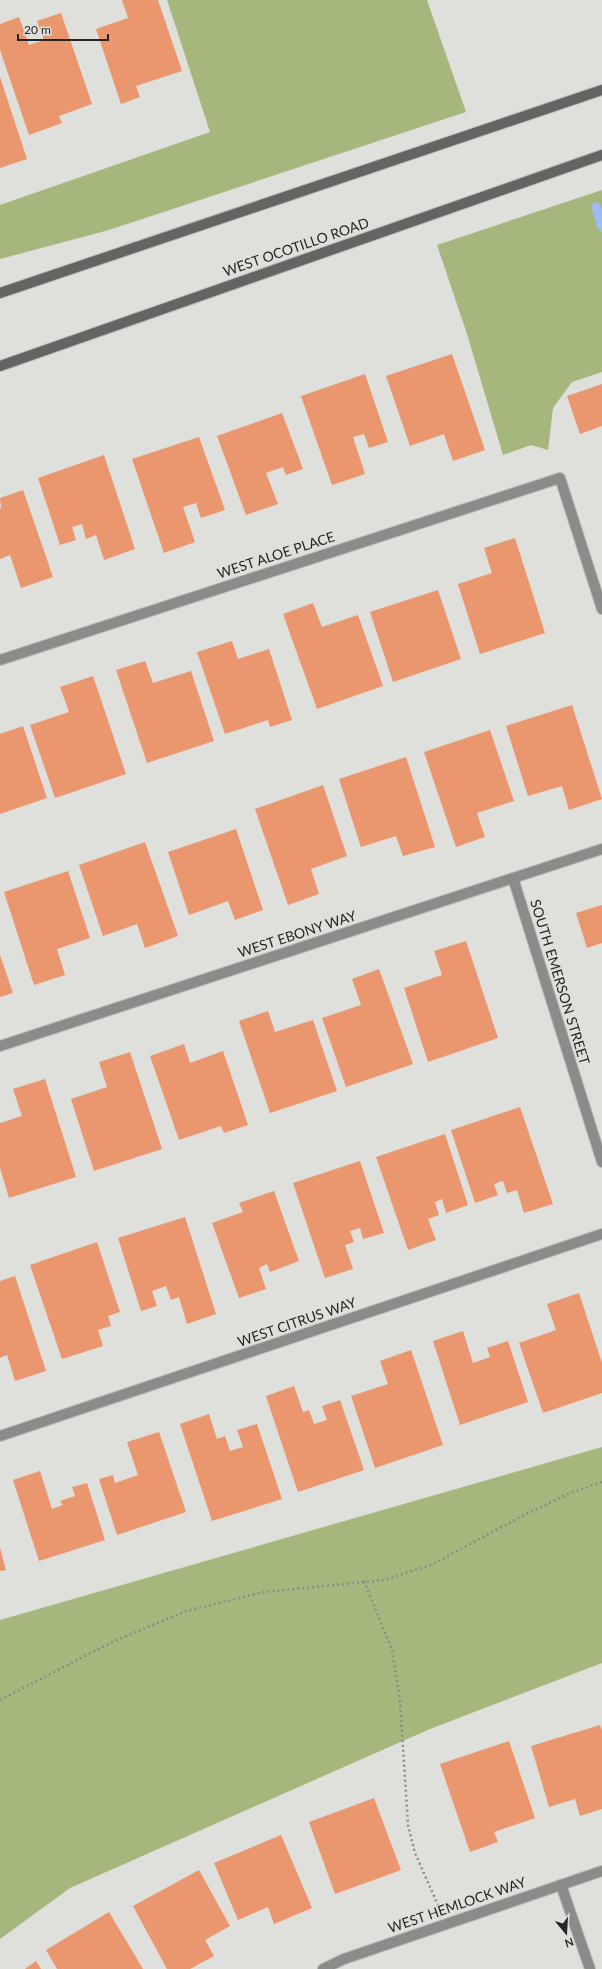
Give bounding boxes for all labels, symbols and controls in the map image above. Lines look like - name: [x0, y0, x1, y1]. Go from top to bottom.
- scale bar: [18, 16, 108, 42]
- text: 20 m: [24, 22, 51, 37]
- street label: WEST OCOTILLO ROAD: [221, 214, 371, 280]
- street label: WEST ALOE PLACE: [215, 528, 337, 582]
- street label: SOUTH EMERSON STREET: [527, 897, 594, 1067]
- street label: WEST EBONY WAY: [236, 906, 358, 961]
- street label: WEST CITRUS WAY: [235, 1293, 359, 1350]
- street label: WEST HEMLOCK WAY: [386, 1873, 528, 1936]
- north arrow: [546, 1913, 586, 1953]
- text: N: [563, 1935, 575, 1950]

